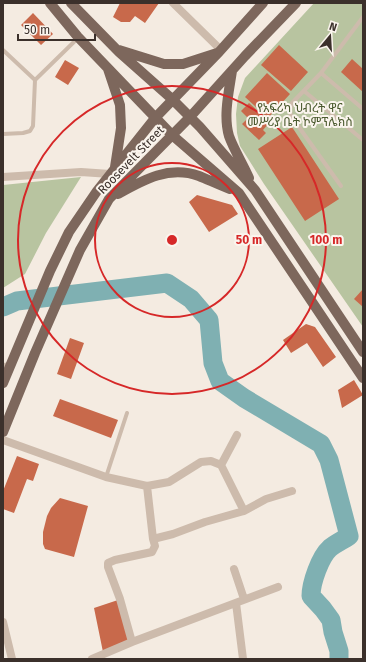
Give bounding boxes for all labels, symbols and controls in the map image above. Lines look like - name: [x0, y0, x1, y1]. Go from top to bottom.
- scale bar: [18, 16, 95, 42]
- north arrow: [310, 16, 350, 56]
- text: N: [327, 20, 338, 34]
- text: 50 m: [24, 23, 50, 37]
- park label: የአፍሪካ ህብረት ዋና መሥሪያ ቤት ኮምፕሌክስ: [247, 101, 353, 129]
- street label: Roosevelt Street: [95, 123, 167, 197]
- centre of rings: [165, 233, 179, 247]
- text: 50 m: [236, 233, 262, 247]
- text: 100 m: [310, 233, 342, 247]

